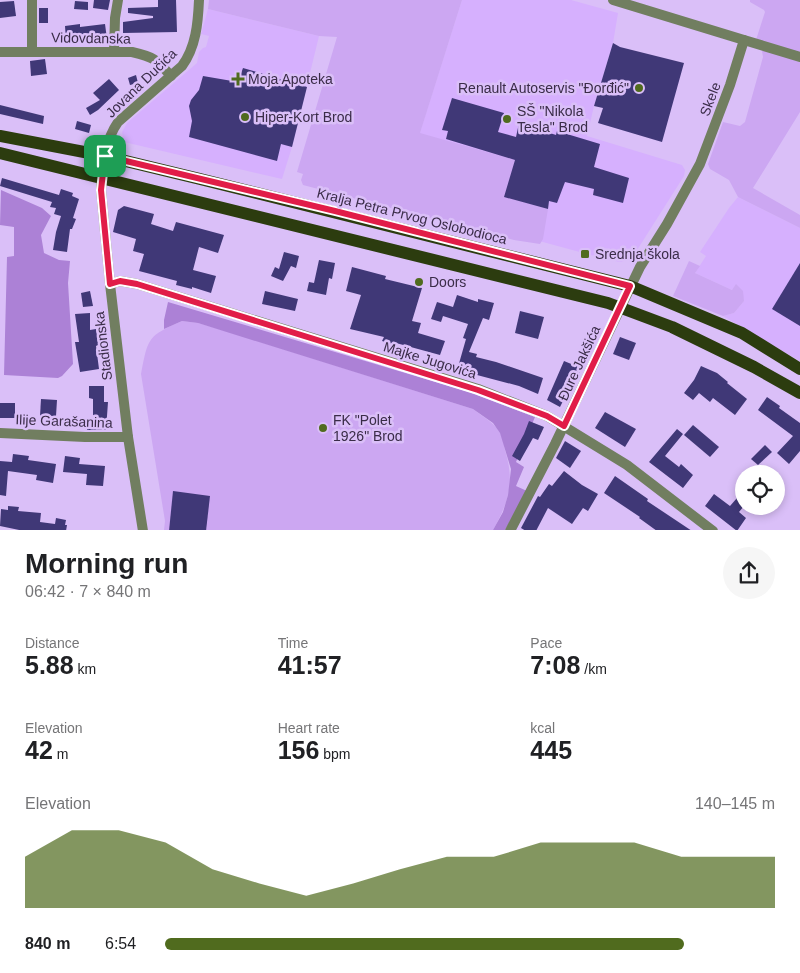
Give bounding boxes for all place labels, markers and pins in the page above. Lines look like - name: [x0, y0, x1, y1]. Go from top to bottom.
- place label: Moja Apoteka: [248, 71, 333, 87]
- marker: Moja Apoteka: [232, 73, 244, 85]
- place label: Renault Autoservis "Đorđić": [458, 80, 629, 96]
- marker: Renault Autoservis "Đorđić": [633, 82, 645, 94]
- place label: SŠ "Nikola Tesla" Brod: [517, 103, 588, 135]
- place label: Hiper-Kort Brod: [255, 109, 352, 125]
- marker: Hiper-Kort Brod: [239, 111, 251, 123]
- marker: SŠ "Nikola Tesla" Brod: [501, 113, 513, 125]
- pin: [84, 135, 126, 177]
- place label: Srednja škola: [595, 246, 680, 262]
- marker: Srednja škola: [579, 248, 591, 260]
- place label: Doors: [429, 274, 466, 290]
- marker: Doors: [413, 276, 425, 288]
- place label: FK "Polet 1926" Brod: [333, 412, 403, 444]
- marker: FK "Polet 1926" Brod: [317, 422, 329, 434]

